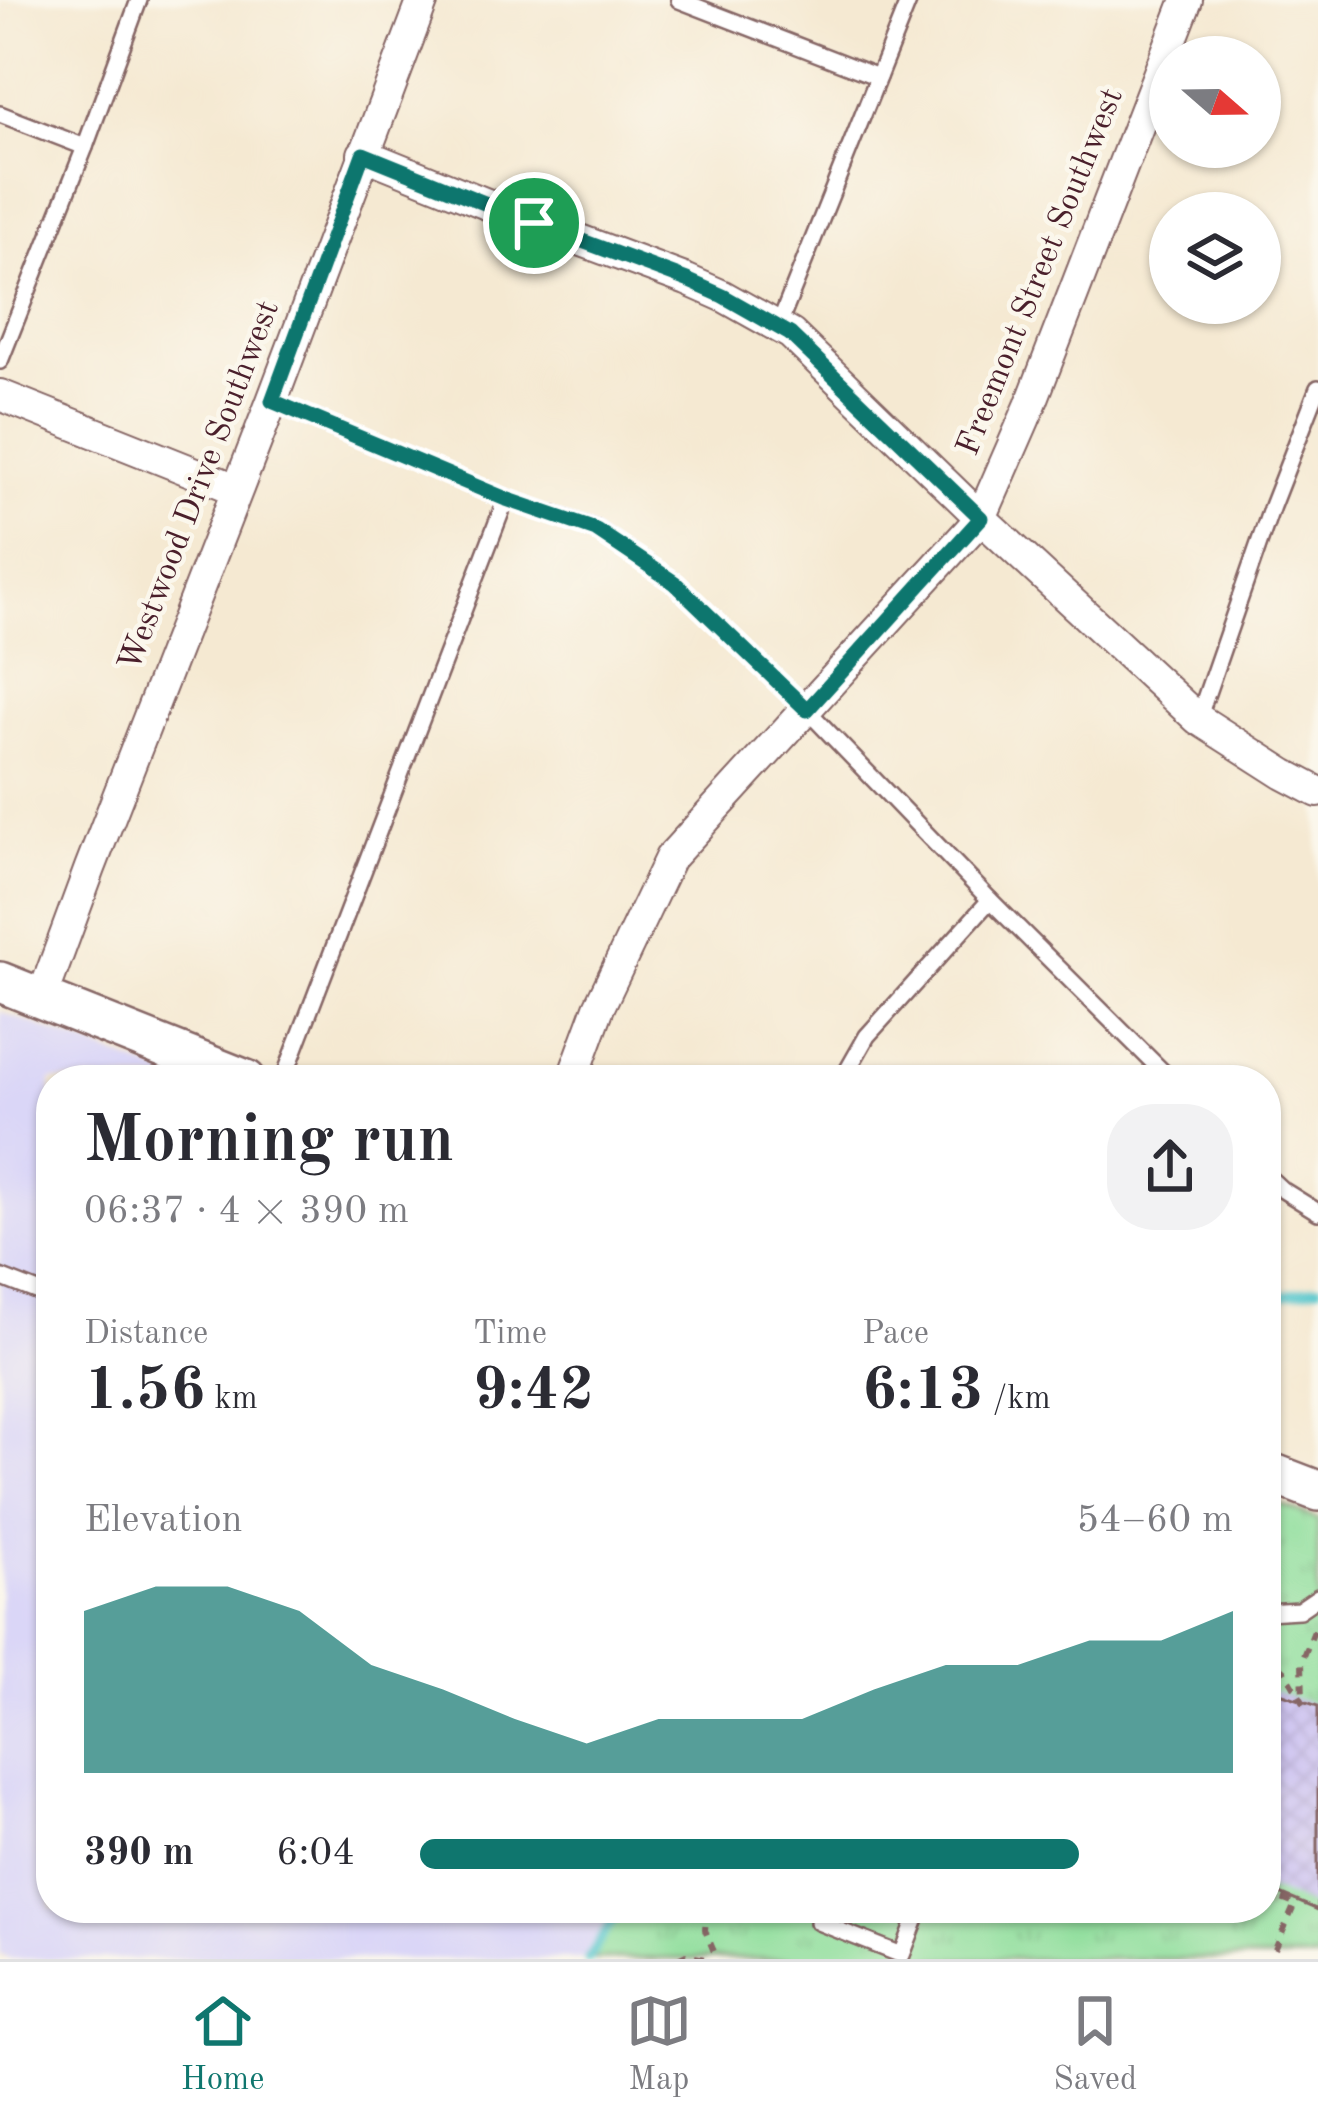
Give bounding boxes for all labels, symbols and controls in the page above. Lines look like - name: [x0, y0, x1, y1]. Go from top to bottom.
- north arrow: [1149, 36, 1281, 168]
- map controls: [1149, 36, 1281, 324]
- street label: Freemont Street Southwest: [952, 84, 1130, 460]
- pin: [483, 172, 585, 274]
- icon: arrive: [501, 190, 567, 256]
- button: layers: [1149, 192, 1281, 324]
- street label: Westwood Drive Southwest: [114, 296, 286, 676]
- button: share: [1107, 1104, 1233, 1230]
- text: Morning run: [84, 1110, 454, 1176]
- text: 06:37 · 4 × 390 m: [84, 1192, 409, 1231]
- text: Distance: [84, 1318, 208, 1351]
- text: Time: [473, 1318, 547, 1351]
- text: Pace: [862, 1318, 929, 1351]
- text: 1.56: [84, 1362, 205, 1422]
- text: 9:42: [473, 1362, 594, 1422]
- text: 6:13: [862, 1362, 983, 1422]
- text: km: [205, 1383, 258, 1416]
- text: /km: [983, 1383, 1051, 1416]
- text: Elevation: [84, 1501, 243, 1540]
- text: 54–60 m: [1076, 1501, 1233, 1540]
- text: 390 m: [84, 1834, 194, 1873]
- text: 6:04: [276, 1834, 355, 1873]
- tab: Home: [181, 1988, 264, 2101]
- tab: Map: [626, 1988, 692, 2101]
- tab: Saved: [1053, 1988, 1137, 2101]

